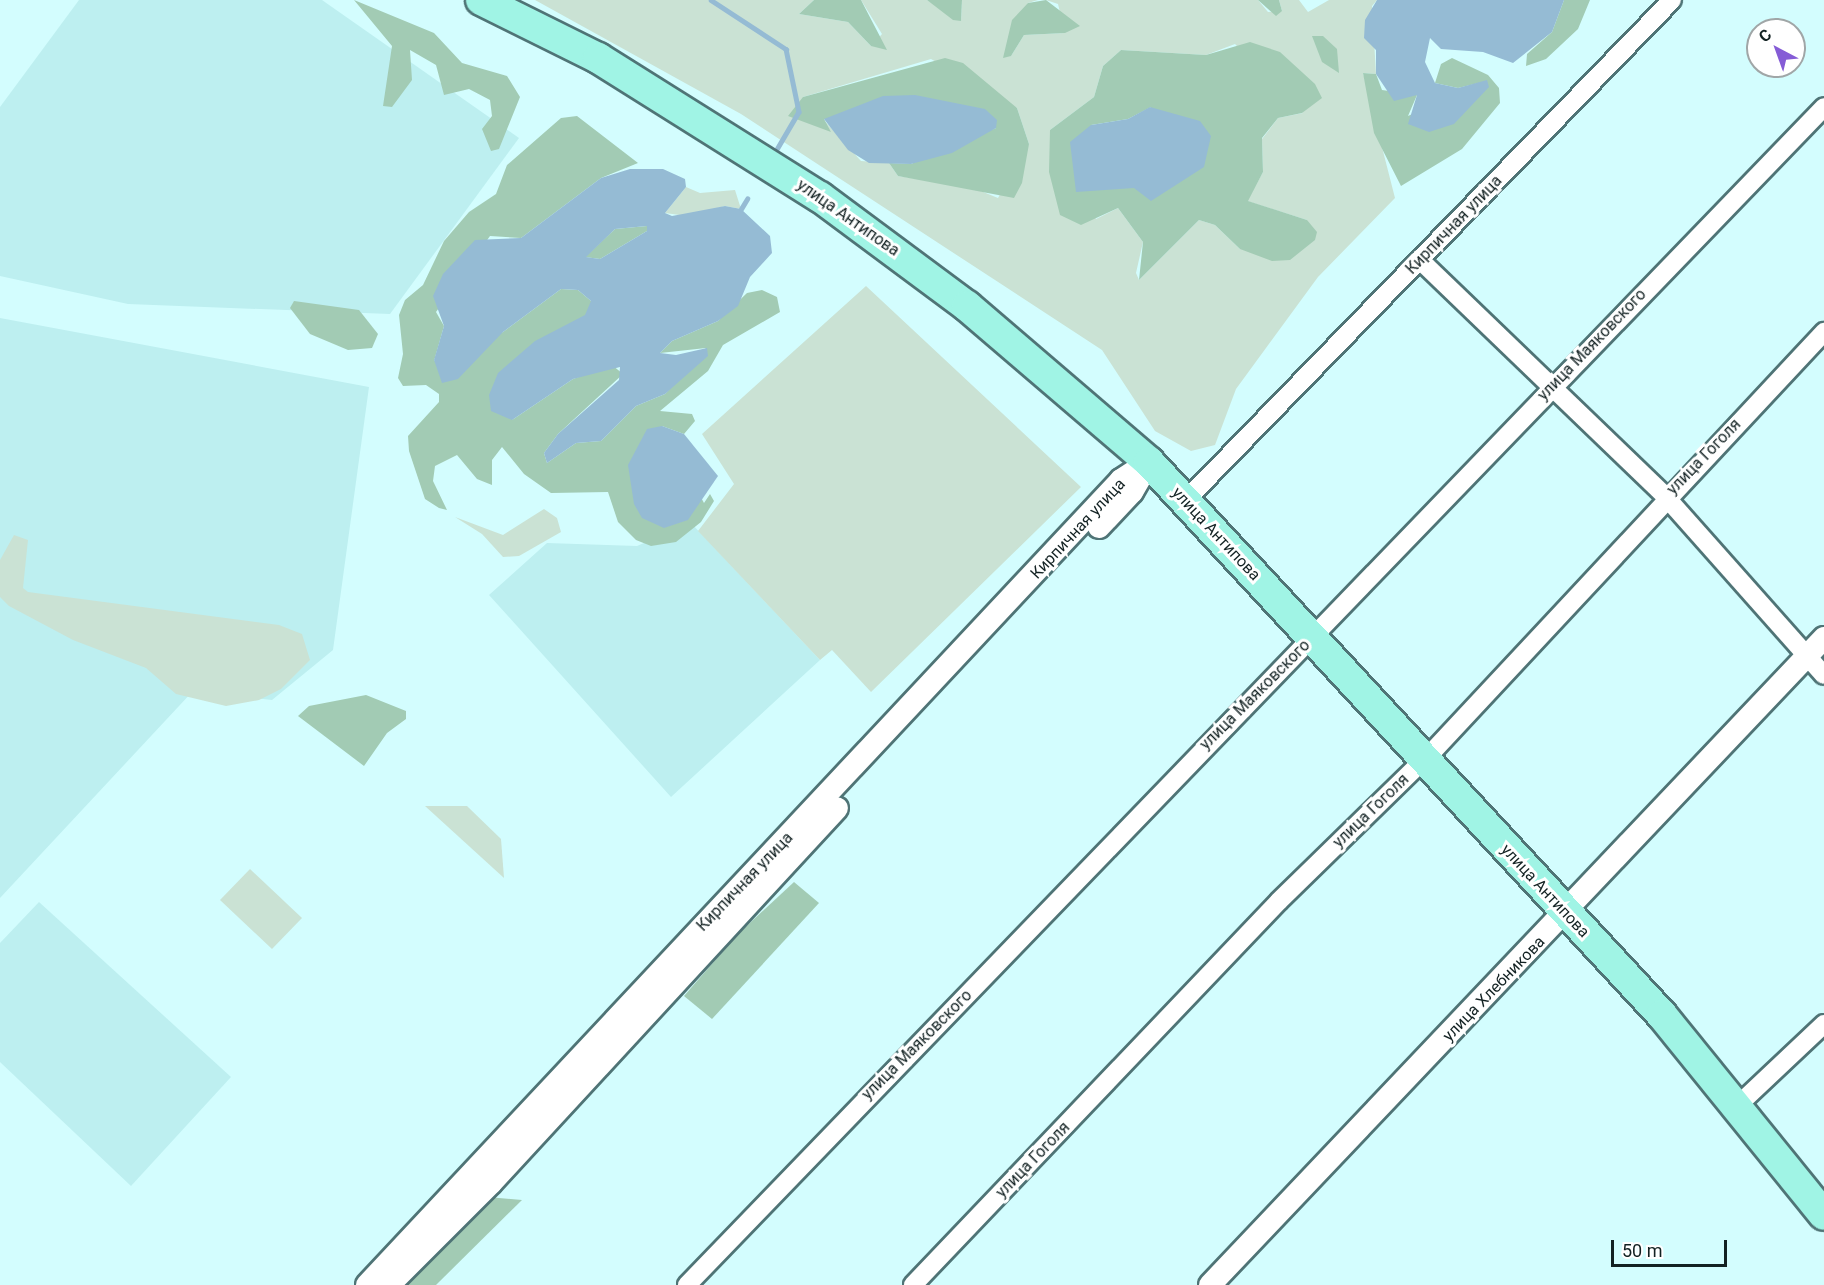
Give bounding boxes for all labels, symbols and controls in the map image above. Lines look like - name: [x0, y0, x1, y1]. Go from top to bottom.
- north arrow: [1746, 18, 1806, 78]
- text: С: [1755, 25, 1775, 46]
- street label: Кирпичная улица: [1402, 172, 1506, 278]
- street label: улица Антипова: [793, 176, 903, 260]
- street label: улица Маяковского: [1534, 285, 1650, 405]
- street label: улица Гоголя: [1663, 415, 1745, 499]
- street label: Кирпичная улица: [1027, 475, 1129, 583]
- street label: улица Антипова: [1168, 483, 1264, 585]
- street label: улица Маяковского: [1196, 636, 1314, 754]
- street label: улица Гоголя: [1329, 770, 1413, 852]
- street label: Кирпичная улица: [693, 829, 797, 935]
- street label: улица Антипова: [1497, 840, 1593, 942]
- street label: улица Хлебникова: [1439, 933, 1549, 1045]
- street label: улица Маяковского: [858, 986, 976, 1104]
- street label: улица Гоголя: [992, 1118, 1074, 1202]
- scale bar: [1614, 1228, 1730, 1266]
- text: 50 m: [1622, 1240, 1662, 1261]

